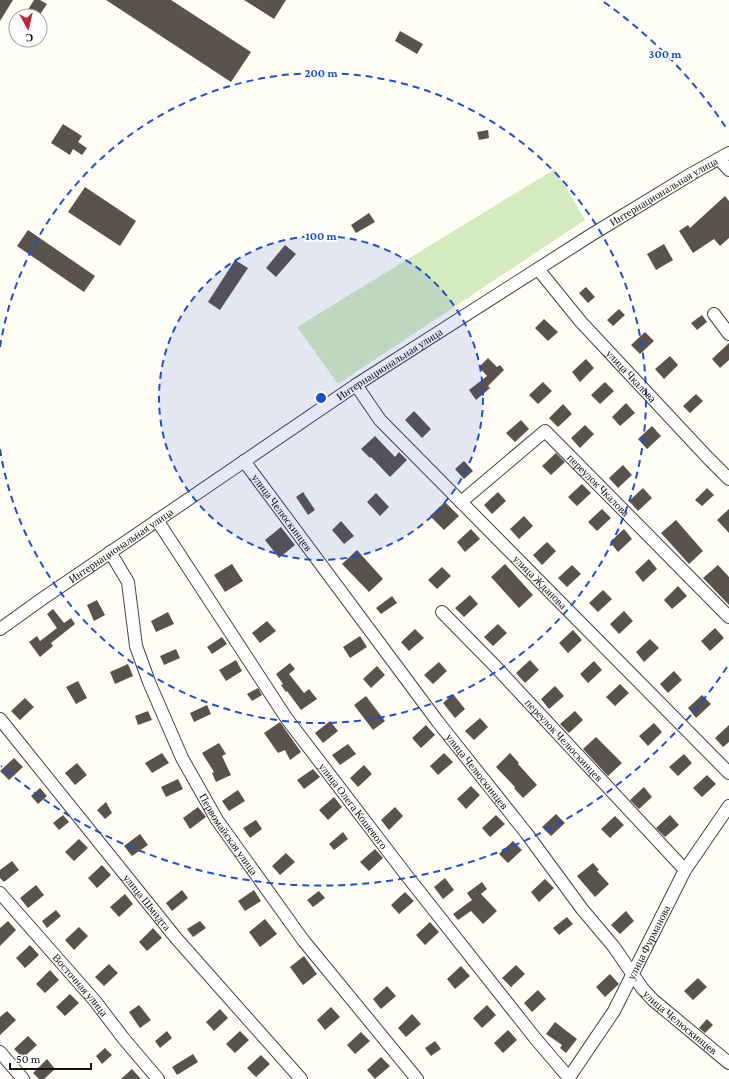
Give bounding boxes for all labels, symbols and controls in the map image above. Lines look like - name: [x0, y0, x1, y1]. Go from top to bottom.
- north arrow: [8, 8, 48, 48]
- text: С: [25, 31, 34, 44]
- text: 300 m: [649, 47, 682, 61]
- text: 200 m: [304, 66, 338, 80]
- street label: Интернациональная улица: [607, 155, 720, 228]
- text: 100 m: [305, 229, 338, 243]
- street label: Интернациональная улица: [334, 325, 445, 403]
- street label: улица Чкалова: [604, 347, 659, 405]
- centre of rings: [314, 391, 328, 405]
- street label: переулок Чкалова: [565, 451, 632, 519]
- street label: улица Челюскинцев: [250, 471, 315, 553]
- street label: Интернациональная улица: [66, 505, 175, 585]
- street label: улица Жданова: [511, 552, 569, 611]
- street label: переулок Челюскинцев: [523, 697, 605, 784]
- street label: улица Челюскинцев: [443, 731, 511, 811]
- street label: улица Олега Кошевого: [317, 760, 390, 852]
- street label: Первомайская улица: [197, 791, 260, 877]
- street label: улица Шмидта: [121, 872, 173, 933]
- street label: улица Фурманова: [625, 903, 672, 982]
- street label: Восточная улица: [50, 951, 110, 1019]
- street label: улица Челюскинцев: [641, 988, 720, 1057]
- scale bar: [10, 1045, 91, 1071]
- text: 50 m: [16, 1052, 41, 1066]

